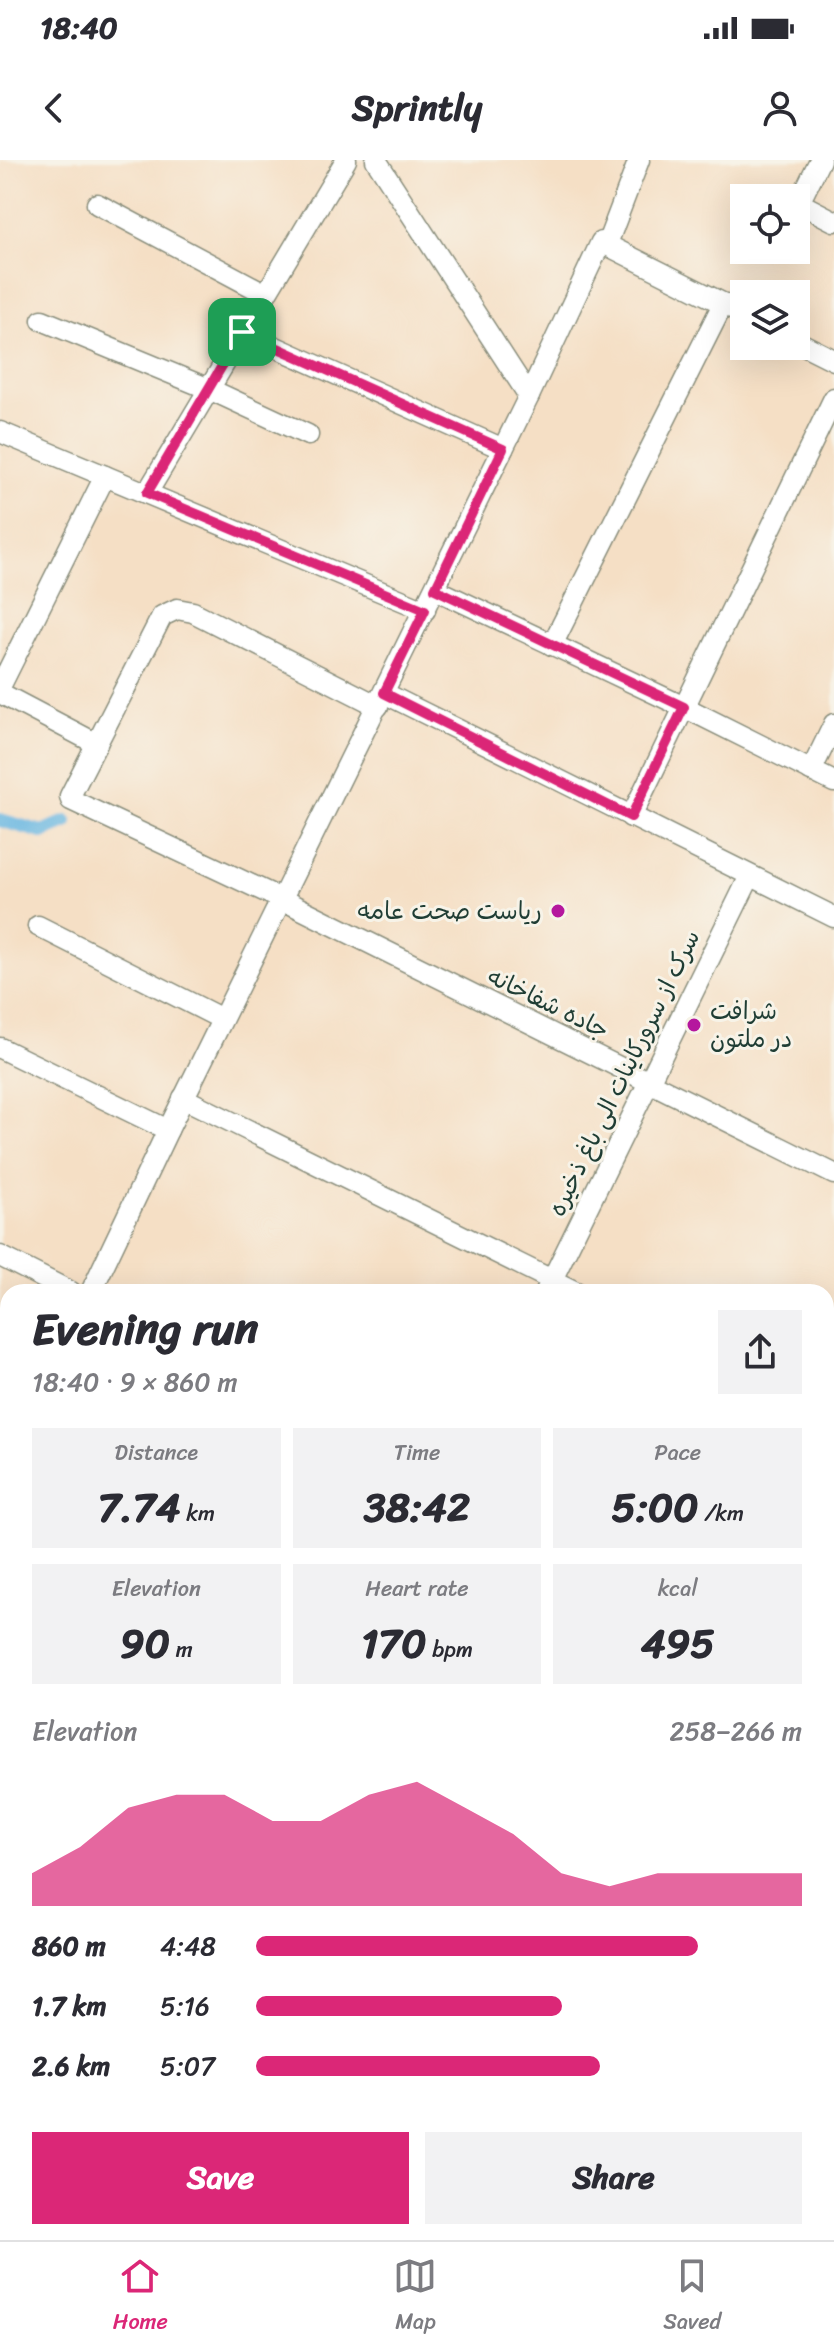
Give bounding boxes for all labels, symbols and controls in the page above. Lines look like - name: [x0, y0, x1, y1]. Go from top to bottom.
- text: 18:40: [40, 1, 118, 55]
- text: Sprintly: [352, 76, 482, 140]
- icon: back: [32, 86, 76, 130]
- icon: person: [758, 86, 802, 130]
- map controls: [730, 184, 810, 360]
- button: locate: [730, 184, 810, 264]
- button: layers: [730, 280, 810, 360]
- pin: [208, 298, 276, 366]
- icon: arrive: [220, 310, 264, 354]
- place label: ریاست صحت عامه: [357, 890, 542, 932]
- marker: ریاست صحت عامه: [549, 902, 567, 920]
- street label: سرک از سرورکاینات الی باغ ذخیره: [536, 922, 712, 1224]
- street label: جاده شفاخانه: [480, 955, 616, 1051]
- place label: شرافت در ملتون: [710, 990, 792, 1060]
- marker: شرافت در ملتون: [685, 1016, 703, 1034]
- text: Evening run: [32, 1290, 258, 1368]
- button: share: [718, 1310, 802, 1394]
- text: 18:40 · 9 × 860 m: [32, 1359, 237, 1405]
- text: Distance: [115, 1433, 198, 1472]
- text: Time: [394, 1433, 440, 1472]
- text: Pace: [654, 1433, 701, 1472]
- text: 7.74: [98, 1472, 181, 1543]
- text: 38:42: [364, 1472, 470, 1543]
- text: 5:00: [612, 1472, 699, 1543]
- text: km: [181, 1494, 215, 1533]
- text: /km: [699, 1494, 744, 1533]
- text: Elevation: [112, 1569, 201, 1608]
- text: Heart rate: [365, 1569, 469, 1608]
- text: kcal: [658, 1569, 698, 1608]
- text: 90: [120, 1608, 170, 1679]
- text: 170: [361, 1608, 426, 1679]
- text: 495: [641, 1608, 715, 1679]
- text: m: [170, 1630, 193, 1669]
- text: bpm: [426, 1630, 473, 1669]
- text: Elevation: [32, 1708, 137, 1754]
- text: 258–266 m: [669, 1708, 802, 1754]
- text: 860 m: [32, 1923, 106, 1969]
- text: 4:48: [160, 1923, 216, 1969]
- text: 1.7 km: [32, 1983, 106, 2029]
- text: 5:16: [160, 1983, 210, 2029]
- text: 2.6 km: [32, 2043, 110, 2089]
- text: 5:07: [160, 2043, 215, 2089]
- button: Save: [32, 2132, 409, 2224]
- button: Share: [425, 2132, 802, 2224]
- tab: Home: [113, 2254, 168, 2341]
- tab: Map: [393, 2254, 437, 2341]
- tab: Saved: [663, 2254, 721, 2341]

